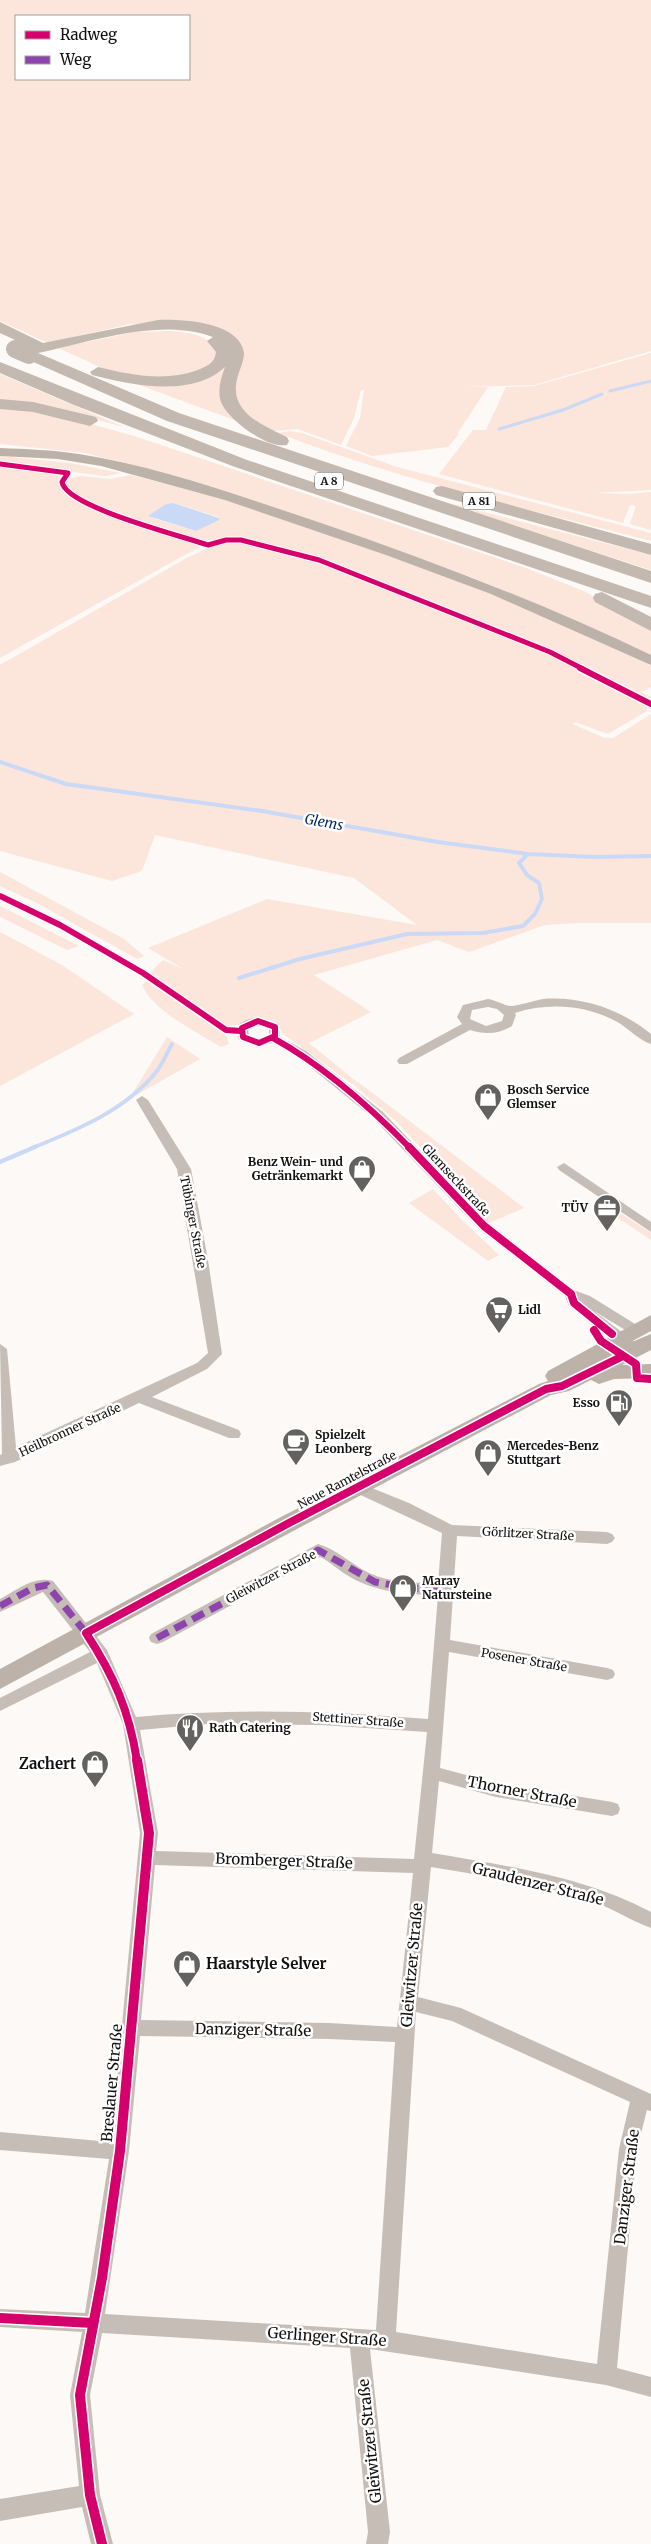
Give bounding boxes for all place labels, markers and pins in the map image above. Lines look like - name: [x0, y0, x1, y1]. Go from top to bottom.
- shop icon: Bosch Service Glemser: [473, 1082, 503, 1121]
- place label: Bosch Service Glemser: [507, 1082, 590, 1111]
- place label: Benz Wein- und Getränkemarkt: [248, 1154, 344, 1183]
- shop icon: Benz Wein- und Getränkemarkt: [347, 1154, 377, 1193]
- office icon: TÜV: [592, 1193, 622, 1232]
- place label: TÜV: [562, 1200, 589, 1215]
- supermarket icon: Lidl: [484, 1295, 514, 1334]
- place label: Lidl: [518, 1302, 541, 1317]
- fuel station icon: Esso: [604, 1388, 634, 1427]
- place label: Esso: [573, 1395, 600, 1410]
- cafe icon: Spielzelt Leonberg: [281, 1427, 311, 1466]
- place label: Spielzelt Leonberg: [315, 1427, 372, 1456]
- shop icon: Mercedes-Benz Stuttgart: [473, 1438, 503, 1477]
- place label: Mercedes-Benz Stuttgart: [507, 1438, 599, 1467]
- shop icon: Maray Natursteine: [388, 1573, 418, 1612]
- place label: Maray Natursteine: [422, 1573, 492, 1602]
- restaurant icon: Rath Catering: [175, 1713, 205, 1752]
- place label: Rath Catering: [209, 1720, 291, 1735]
- shop icon: Zachert: [80, 1749, 110, 1788]
- place label: Zachert: [19, 1754, 76, 1773]
- shop icon: Haarstyle Selver: [172, 1949, 202, 1988]
- place label: Haarstyle Selver: [206, 1954, 327, 1973]

